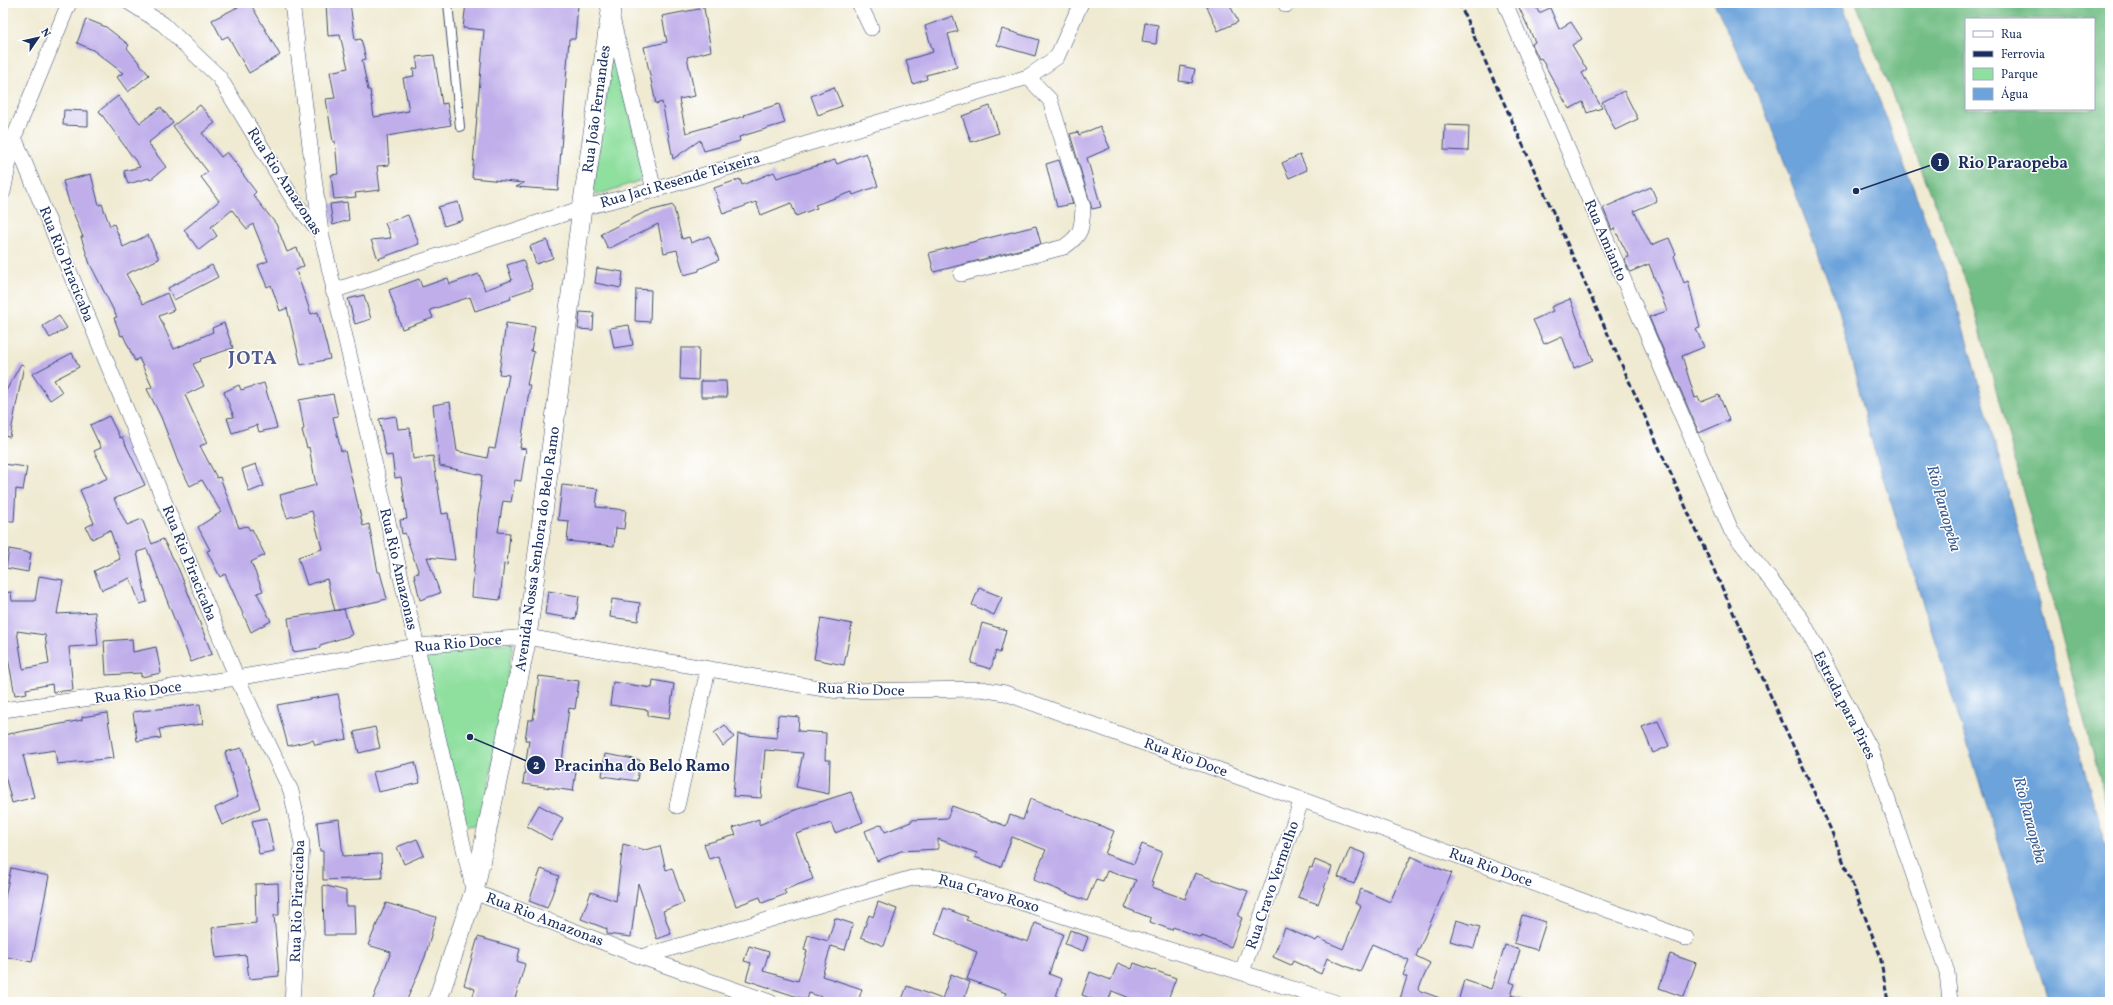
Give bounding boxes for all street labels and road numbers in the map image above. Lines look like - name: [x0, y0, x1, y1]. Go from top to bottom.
- street label: Rua João Fernandes: [578, 44, 617, 175]
- street label: Rua Rio Amazonas: [241, 124, 326, 240]
- street label: Rua Jaci Resende Teixeira: [598, 149, 763, 214]
- street label: Rua Amianto: [1578, 196, 1631, 285]
- street label: Rua Rio Piracicaba: [33, 204, 98, 326]
- street label: Avenida Nossa Senhora do Belo Ramo: [511, 425, 566, 673]
- street label: Rua Rio Piracicaba: [156, 503, 221, 625]
- street label: Rua Rio Amazonas: [373, 506, 422, 632]
- street label: Rua Rio Doce: [414, 630, 503, 659]
- street label: Estrada para Pires: [1807, 648, 1880, 764]
- street label: Rua Rio Doce: [93, 677, 183, 710]
- street label: Rua Rio Doce: [817, 678, 905, 703]
- street label: Rua Rio Doce: [1141, 734, 1230, 783]
- street label: Rua Cravo Vermelho: [1242, 818, 1305, 953]
- street label: Rua Rio Piracicaba: [286, 839, 311, 963]
- street label: Rua Rio Doce: [1446, 844, 1535, 893]
- street label: Rua Cravo Roxo: [936, 870, 1042, 919]
- street label: Rua Rio Amazonas: [483, 888, 606, 953]

